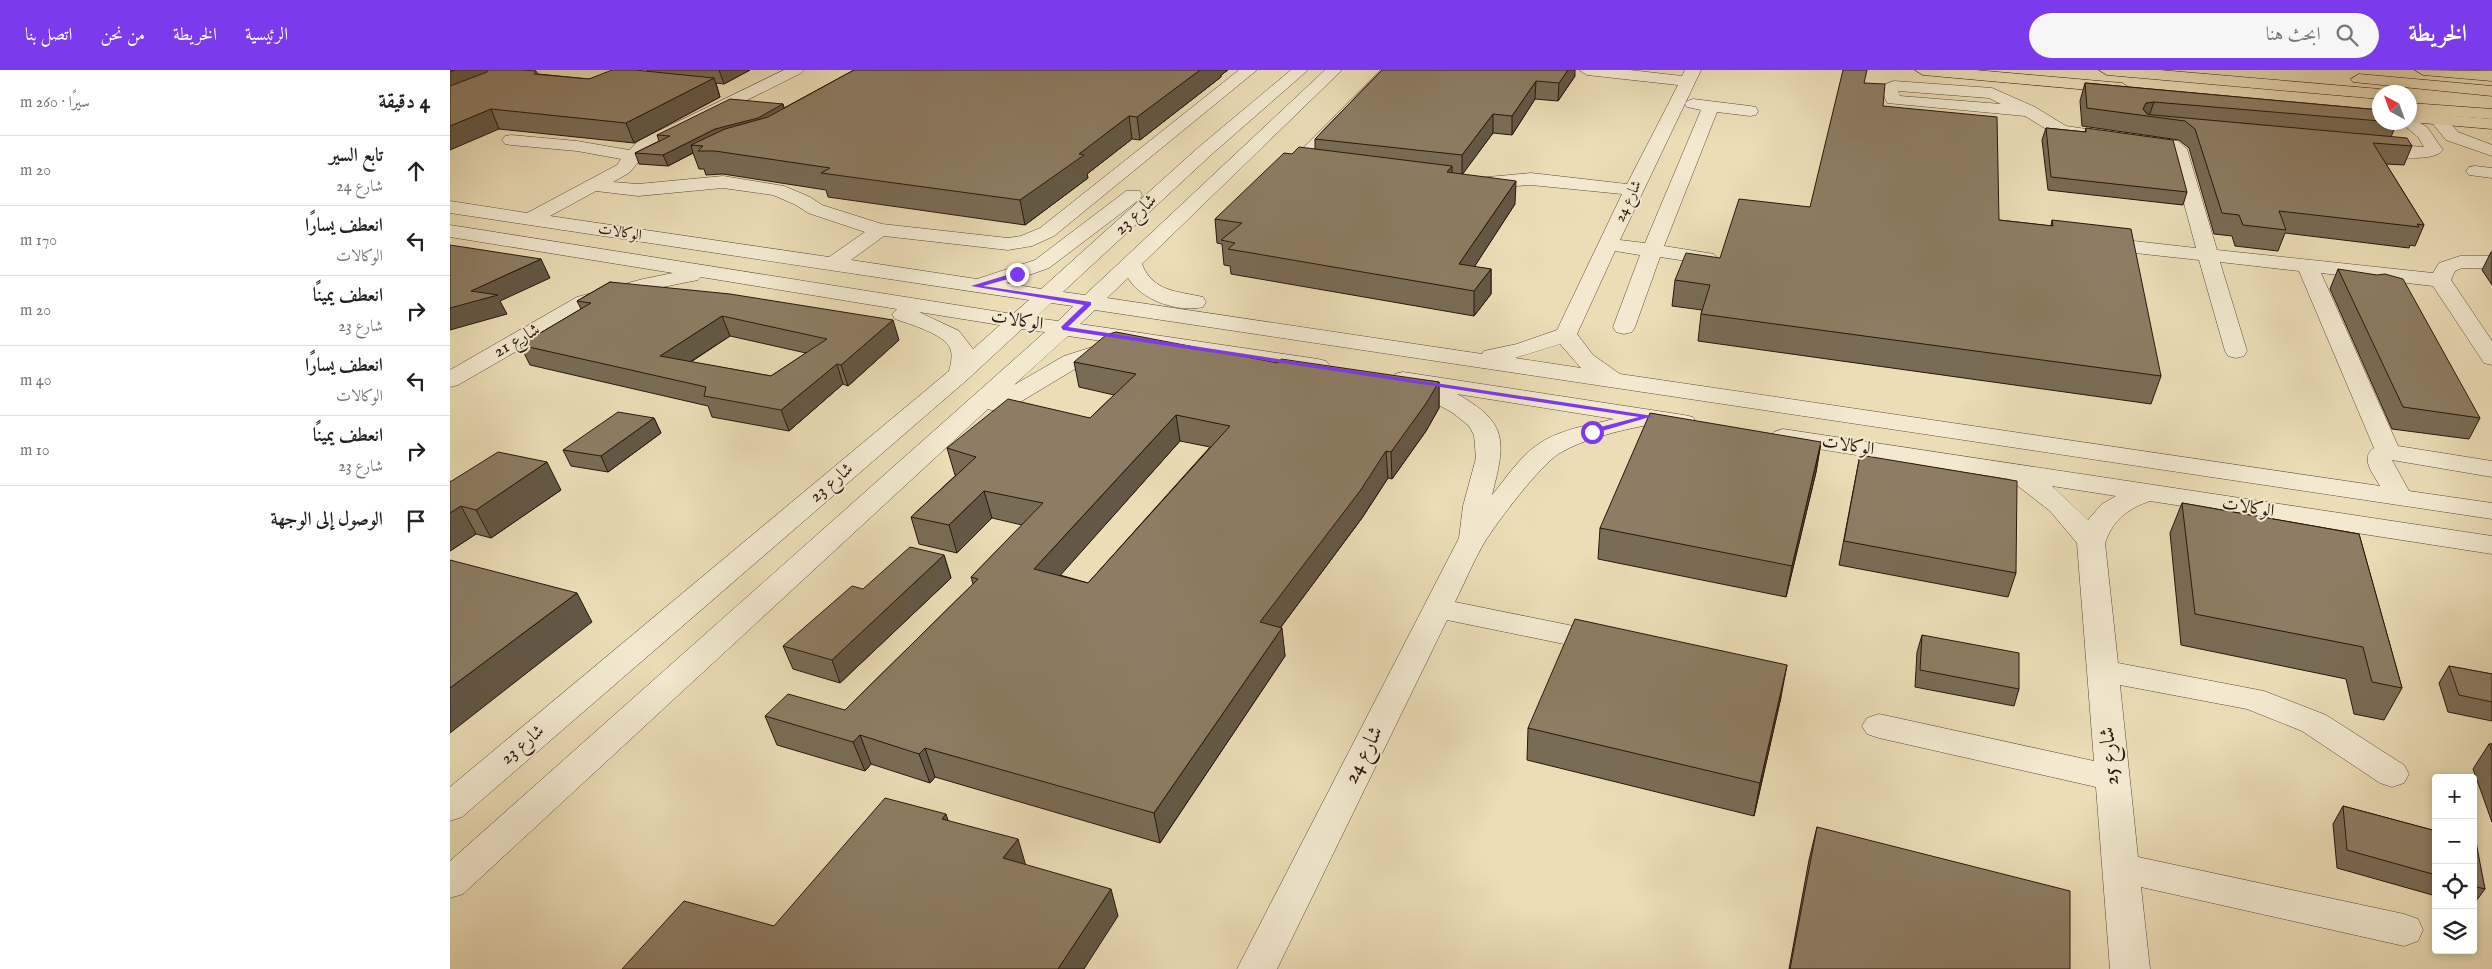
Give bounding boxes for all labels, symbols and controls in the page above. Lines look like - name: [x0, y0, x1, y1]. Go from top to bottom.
- search box: [2029, 13, 2379, 58]
- text: الخريطة: [2409, 19, 2467, 50]
- icon: search: [2333, 21, 2361, 49]
- text: ابحث هنا: [2266, 23, 2321, 47]
- text: اتصل بنا: [25, 24, 72, 47]
- text: من نحن: [100, 24, 145, 47]
- text: الخريطة: [173, 24, 217, 47]
- text: الرئيسية: [245, 24, 288, 47]
- north arrow: [2372, 85, 2417, 130]
- text: 4 دقيقة: [378, 89, 430, 116]
- text: سيرًا · 260 m: [20, 93, 90, 113]
- text: تابع السير: [329, 144, 383, 168]
- icon: ahead: [402, 157, 430, 185]
- text: 20 m: [20, 161, 51, 181]
- text: شارع 24: [336, 177, 383, 197]
- street label: شارع 24: [1610, 177, 1649, 226]
- street label: شارع 23: [1110, 189, 1164, 242]
- text: انعطف يسارًا: [305, 214, 383, 238]
- street label: الوكالات: [597, 219, 643, 245]
- icon: left: [402, 227, 430, 255]
- text: 170 m: [20, 231, 57, 251]
- text: الوكالات: [336, 247, 383, 267]
- route end: [1006, 263, 1029, 286]
- text: انعطف يمينًا: [313, 284, 383, 308]
- icon: right: [402, 297, 430, 325]
- text: 20 m: [20, 301, 51, 321]
- street label: الوكالات: [989, 306, 1045, 337]
- text: شارع 23: [338, 317, 383, 337]
- street label: شارع 21: [489, 318, 546, 365]
- text: انعطف يسارًا: [305, 354, 383, 378]
- icon: left: [402, 367, 430, 395]
- text: 40 m: [20, 371, 52, 391]
- text: الوكالات: [336, 387, 383, 407]
- route start: [1581, 421, 1604, 444]
- text: انعطف يمينًا: [313, 424, 383, 448]
- street label: الوكالات: [1820, 431, 1876, 462]
- icon: right: [402, 437, 430, 465]
- text: 10 m: [20, 441, 50, 461]
- text: شارع 23: [338, 457, 383, 477]
- street label: شارع 23: [805, 458, 860, 510]
- street label: الوكالات: [2220, 493, 2276, 524]
- icon: arrive: [402, 507, 430, 535]
- text: الوصول إلى الوجهة: [271, 508, 383, 532]
- street label: شارع 23: [496, 720, 551, 772]
- street label: شارع 24: [1338, 722, 1393, 790]
- street label: شارع 25: [2094, 725, 2129, 786]
- map controls: [2432, 774, 2477, 954]
- button: +: [2432, 774, 2477, 819]
- button: −: [2432, 819, 2477, 864]
- button: locate: [2432, 864, 2477, 909]
- button: layers: [2432, 909, 2477, 954]

